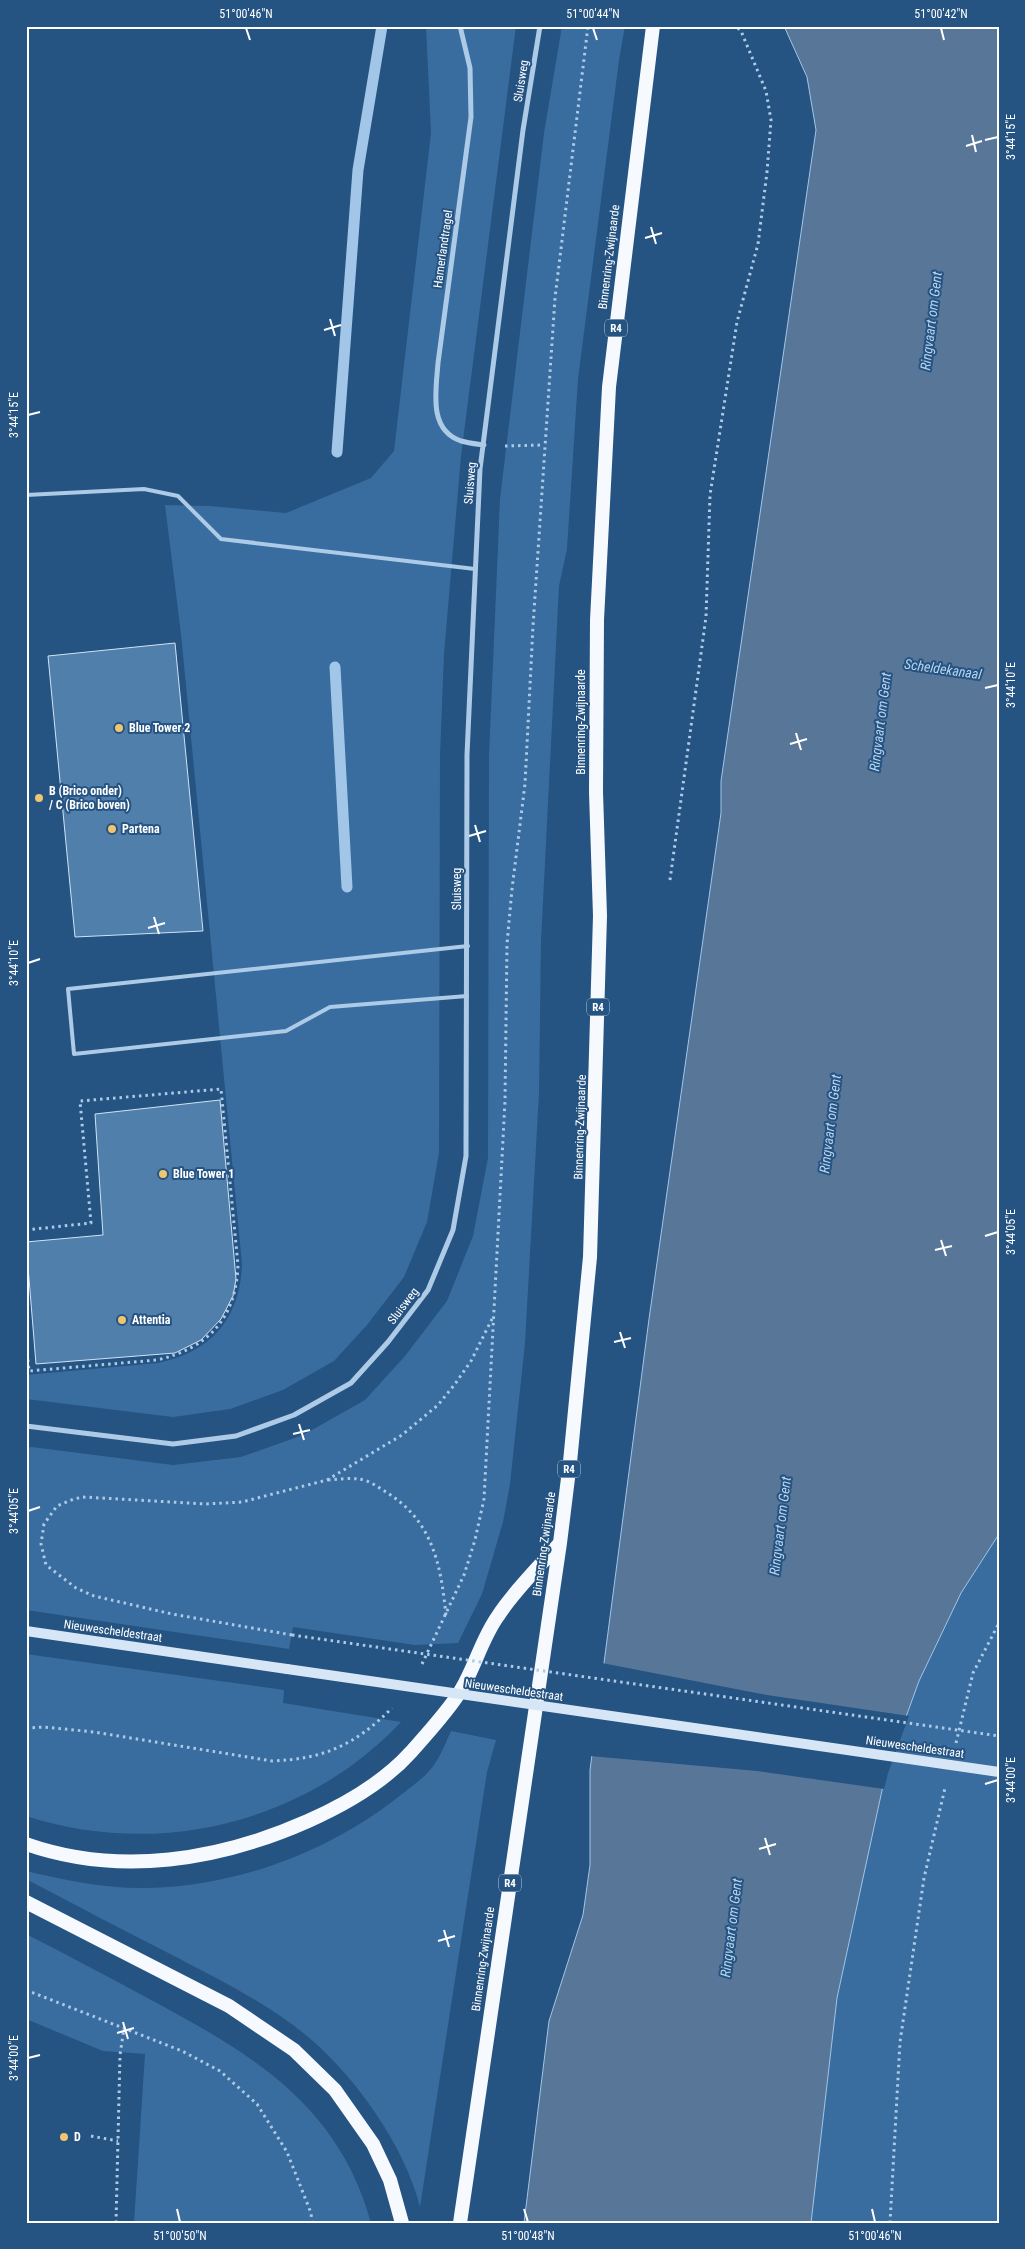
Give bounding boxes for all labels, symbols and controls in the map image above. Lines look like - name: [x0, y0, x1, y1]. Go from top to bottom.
- text: 51°00'46"N: [219, 7, 273, 21]
- text: 51°00'44"N: [566, 7, 620, 21]
- text: 51°00'42"N: [914, 7, 968, 21]
- street label: Sluisweg: [511, 59, 531, 103]
- text: 3°44'15"E: [1004, 114, 1018, 160]
- street label: Binnenring-Zwijnaarde: [596, 204, 622, 310]
- street label: Hamerlandtragel: [431, 209, 455, 289]
- water label: Ringvaart om Gent: [917, 270, 945, 371]
- road number: R4: [605, 319, 627, 336]
- text: 3°44'15"E: [7, 392, 21, 438]
- street label: Sluisweg: [461, 461, 479, 505]
- water label: Scheldekanaal: [903, 656, 984, 682]
- text: 3°44'10"E: [1004, 662, 1018, 708]
- street label: Binnenring-Zwijnaarde: [574, 669, 588, 775]
- water label: Ringvaart om Gent: [866, 671, 894, 772]
- place label: Blue Tower 2: [129, 721, 190, 735]
- marker: Blue Tower 2: [113, 722, 125, 734]
- place label: B (Brico onder) / C (Brico boven): [49, 784, 130, 812]
- marker: B (Brico onder) / C (Brico boven): [33, 792, 45, 804]
- place label: Partena: [122, 822, 160, 836]
- marker: Partena: [106, 823, 118, 835]
- street label: Sluisweg: [450, 868, 464, 910]
- text: 3°44'10"E: [7, 940, 21, 986]
- road number: R4: [587, 999, 609, 1016]
- water label: Ringvaart om Gent: [816, 1073, 844, 1174]
- street label: Binnenring-Zwijnaarde: [571, 1074, 589, 1180]
- place label: Blue Tower 1: [173, 1167, 234, 1181]
- marker: Blue Tower 1: [157, 1168, 169, 1180]
- text: 3°44'05"E: [1004, 1209, 1018, 1255]
- street label: Sluisweg: [385, 1285, 421, 1327]
- place label: Attentia: [132, 1313, 171, 1327]
- marker: Attentia: [116, 1314, 128, 1326]
- road number: R4: [558, 1460, 580, 1478]
- water label: Ringvaart om Gent: [766, 1475, 794, 1576]
- text: 3°44'05"E: [7, 1488, 21, 1534]
- street label: Binnenring-Zwijnaarde: [530, 1491, 558, 1597]
- street label: Nieuwescheldestraat: [63, 1617, 164, 1645]
- street label: Nieuwescheldestraat: [464, 1676, 565, 1704]
- street label: Nieuwescheldestraat: [865, 1733, 966, 1761]
- text: 3°44'00"E: [1004, 1757, 1018, 1803]
- road number: R4: [499, 1875, 521, 1892]
- water label: Ringvaart om Gent: [717, 1877, 745, 1978]
- street label: Binnenring-Zwijnaarde: [469, 1906, 497, 2012]
- text: 3°44'00"E: [7, 2035, 21, 2081]
- place label: D: [74, 2130, 81, 2144]
- marker: D: [58, 2131, 70, 2143]
- text: 51°00'50"N: [153, 2229, 207, 2243]
- text: 51°00'48"N: [501, 2229, 555, 2243]
- text: 51°00'46"N: [848, 2229, 902, 2243]

